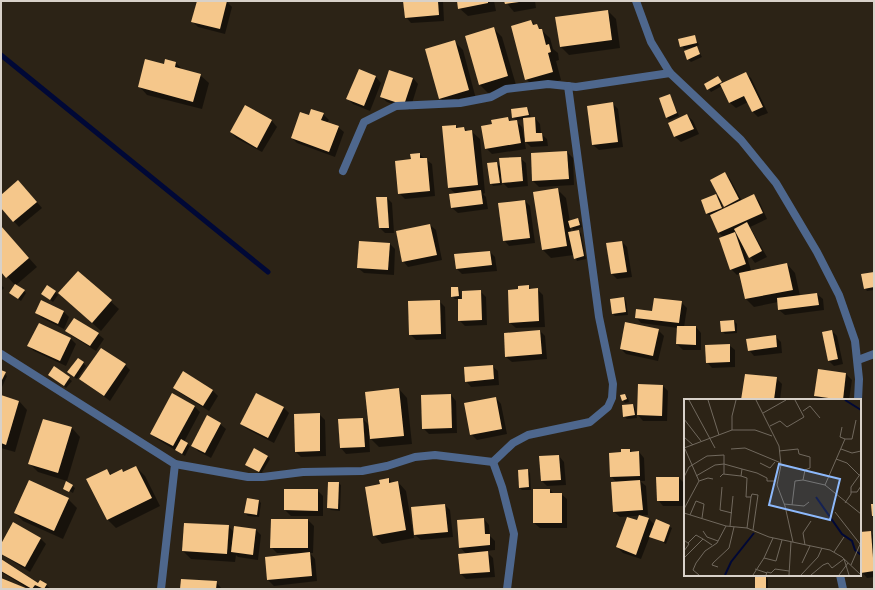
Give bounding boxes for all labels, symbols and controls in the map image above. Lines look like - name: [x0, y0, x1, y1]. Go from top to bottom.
- inset map: [684, 399, 861, 576]

